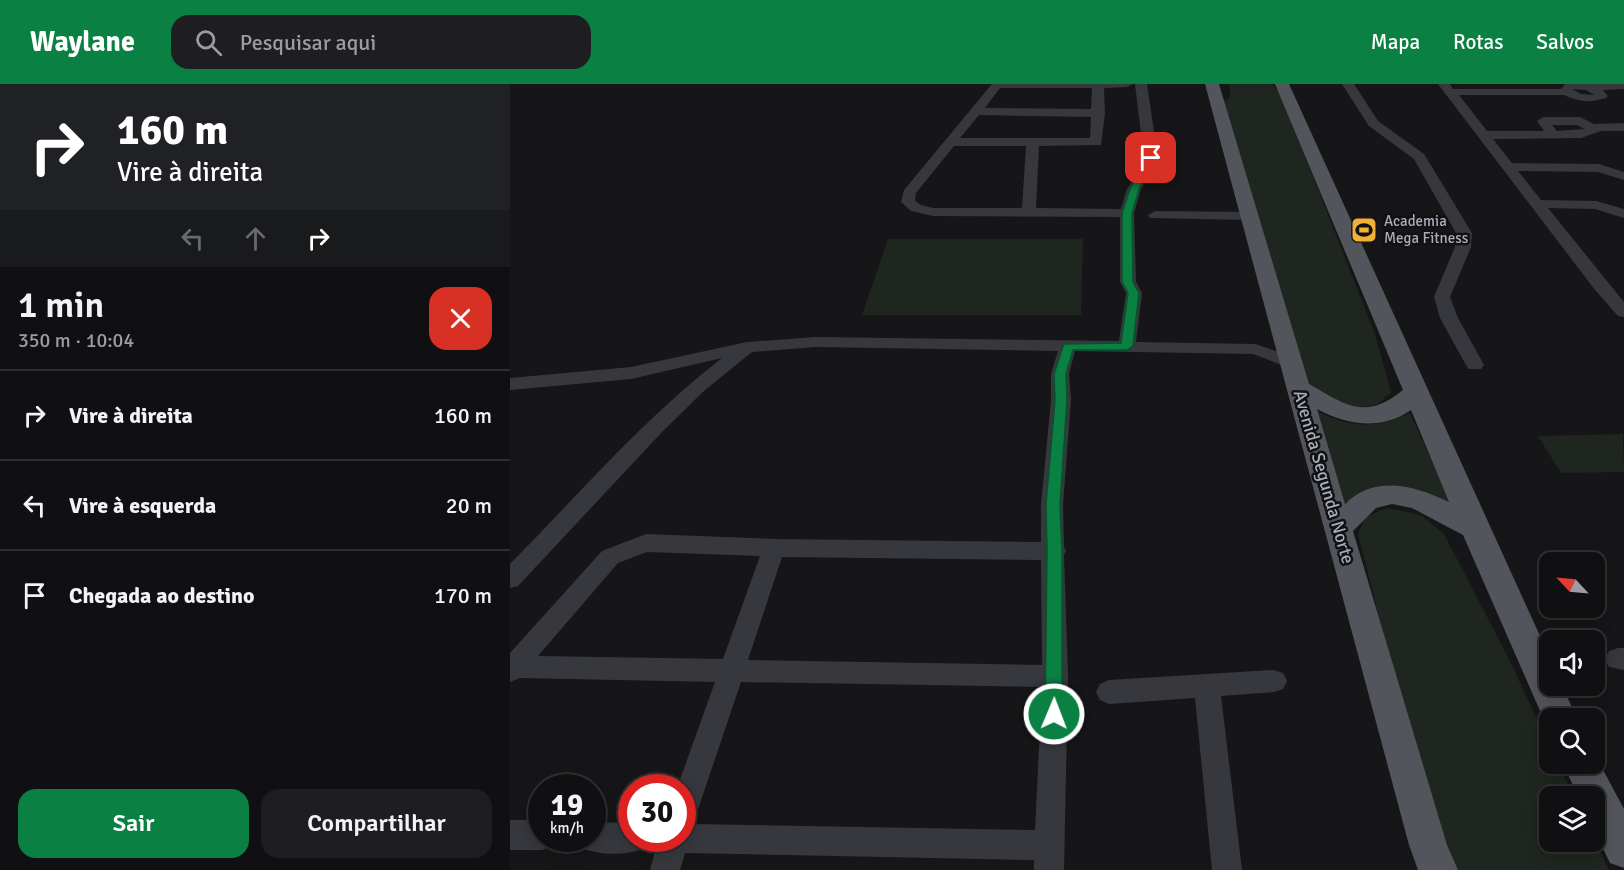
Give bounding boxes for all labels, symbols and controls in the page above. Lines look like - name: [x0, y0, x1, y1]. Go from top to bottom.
- search box: [171, 15, 591, 69]
- text: Waylane: [30, 25, 135, 59]
- icon: search: [192, 26, 225, 59]
- text: Pesquisar aqui: [240, 29, 376, 56]
- text: Mapa: [1371, 29, 1420, 55]
- text: Rotas: [1453, 29, 1503, 55]
- text: Salvos: [1536, 29, 1594, 55]
- text: 160 m: [117, 105, 228, 156]
- icon: right: [18, 108, 96, 186]
- pin: [1125, 132, 1176, 183]
- icon: arrive: [1134, 141, 1167, 174]
- text: Vire à direita: [117, 156, 263, 189]
- place label: Academia Mega Fitness: [1384, 212, 1469, 247]
- sports icon: Academia Mega Fitness: [1349, 215, 1379, 245]
- icon: left: [176, 222, 209, 255]
- icon: ahead: [239, 222, 272, 255]
- icon: right: [302, 222, 335, 255]
- text: 1 min: [18, 283, 104, 328]
- button: close: [429, 287, 492, 350]
- text: 350 m · 10:04: [18, 328, 134, 353]
- street label: Avenida Segunda Norte: [1289, 388, 1359, 566]
- icon: right: [18, 399, 51, 432]
- text: Vire à direita: [69, 402, 193, 429]
- text: 160 m: [434, 402, 492, 429]
- icon: left: [18, 489, 51, 522]
- text: Vire à esquerda: [69, 492, 216, 519]
- text: 20 m: [446, 492, 492, 519]
- north arrow: [1539, 552, 1605, 618]
- map controls: [1539, 552, 1605, 852]
- icon: arrive: [18, 579, 51, 612]
- text: Chegada ao destino: [69, 582, 255, 609]
- text: 170 m: [434, 582, 492, 609]
- button: sound: [1539, 630, 1605, 696]
- position arrow: [1022, 682, 1086, 746]
- button: search: [1539, 708, 1605, 774]
- speed limit sign: 30: [618, 774, 696, 852]
- button: layers: [1539, 786, 1605, 852]
- text: 19: [551, 787, 583, 824]
- button: Sair: [18, 789, 249, 858]
- button: Compartilhar: [261, 789, 492, 858]
- text: km/h: [550, 819, 584, 837]

